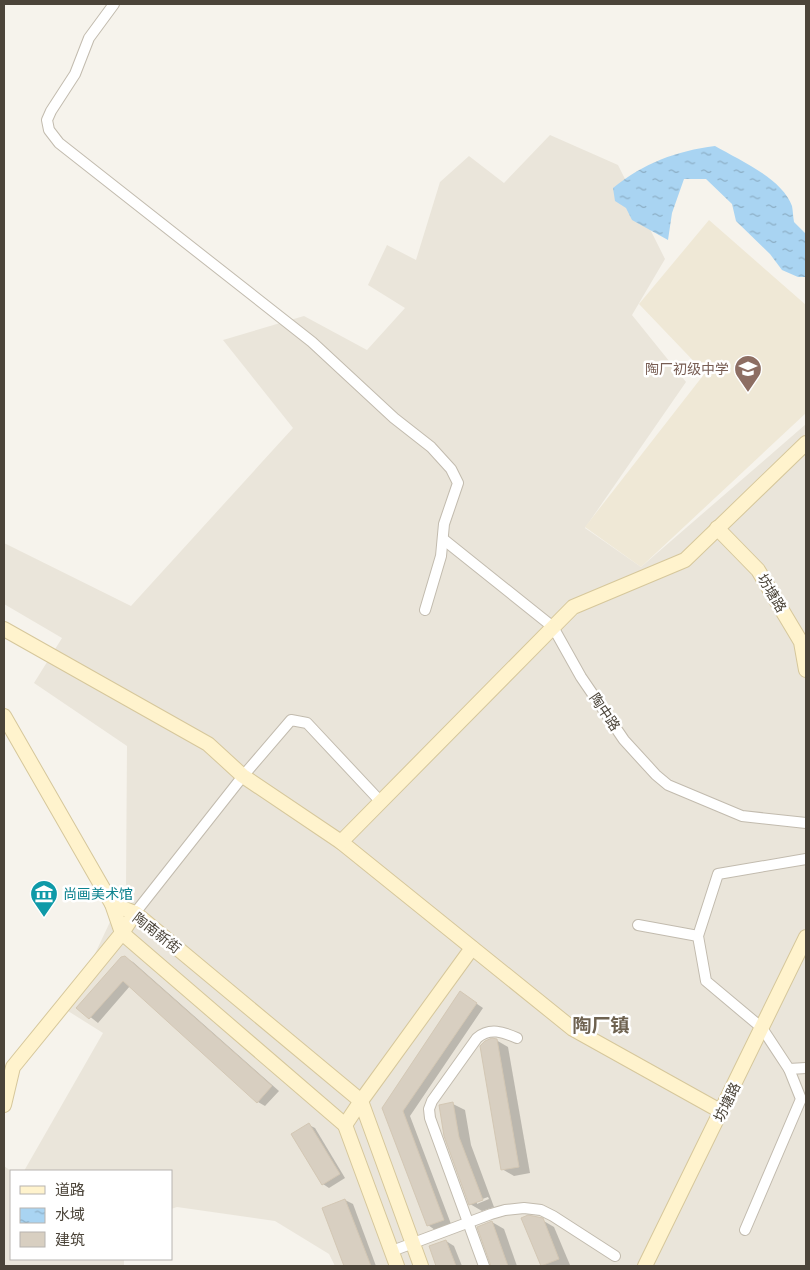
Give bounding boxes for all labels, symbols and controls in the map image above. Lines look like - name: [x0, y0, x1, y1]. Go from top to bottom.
- school or university icon: 陶厂初级中学: [733, 354, 763, 393]
- place label: 陶厂初级中学: [645, 360, 729, 378]
- street label: 坊塘路: [753, 570, 791, 616]
- street label: 陶中路: [586, 690, 624, 734]
- museum icon: 尚画美术馆: [29, 879, 59, 918]
- place label: 尚画美术馆: [63, 885, 133, 903]
- street label: 陶南新街: [129, 909, 185, 957]
- district label: 陶厂镇: [572, 1013, 630, 1037]
- street label: 坊塘路: [710, 1079, 744, 1125]
- legend: [10, 1170, 172, 1260]
- text: 道路: [55, 1180, 85, 1199]
- text: 水域: [55, 1205, 85, 1224]
- text: 建筑: [55, 1230, 85, 1249]

